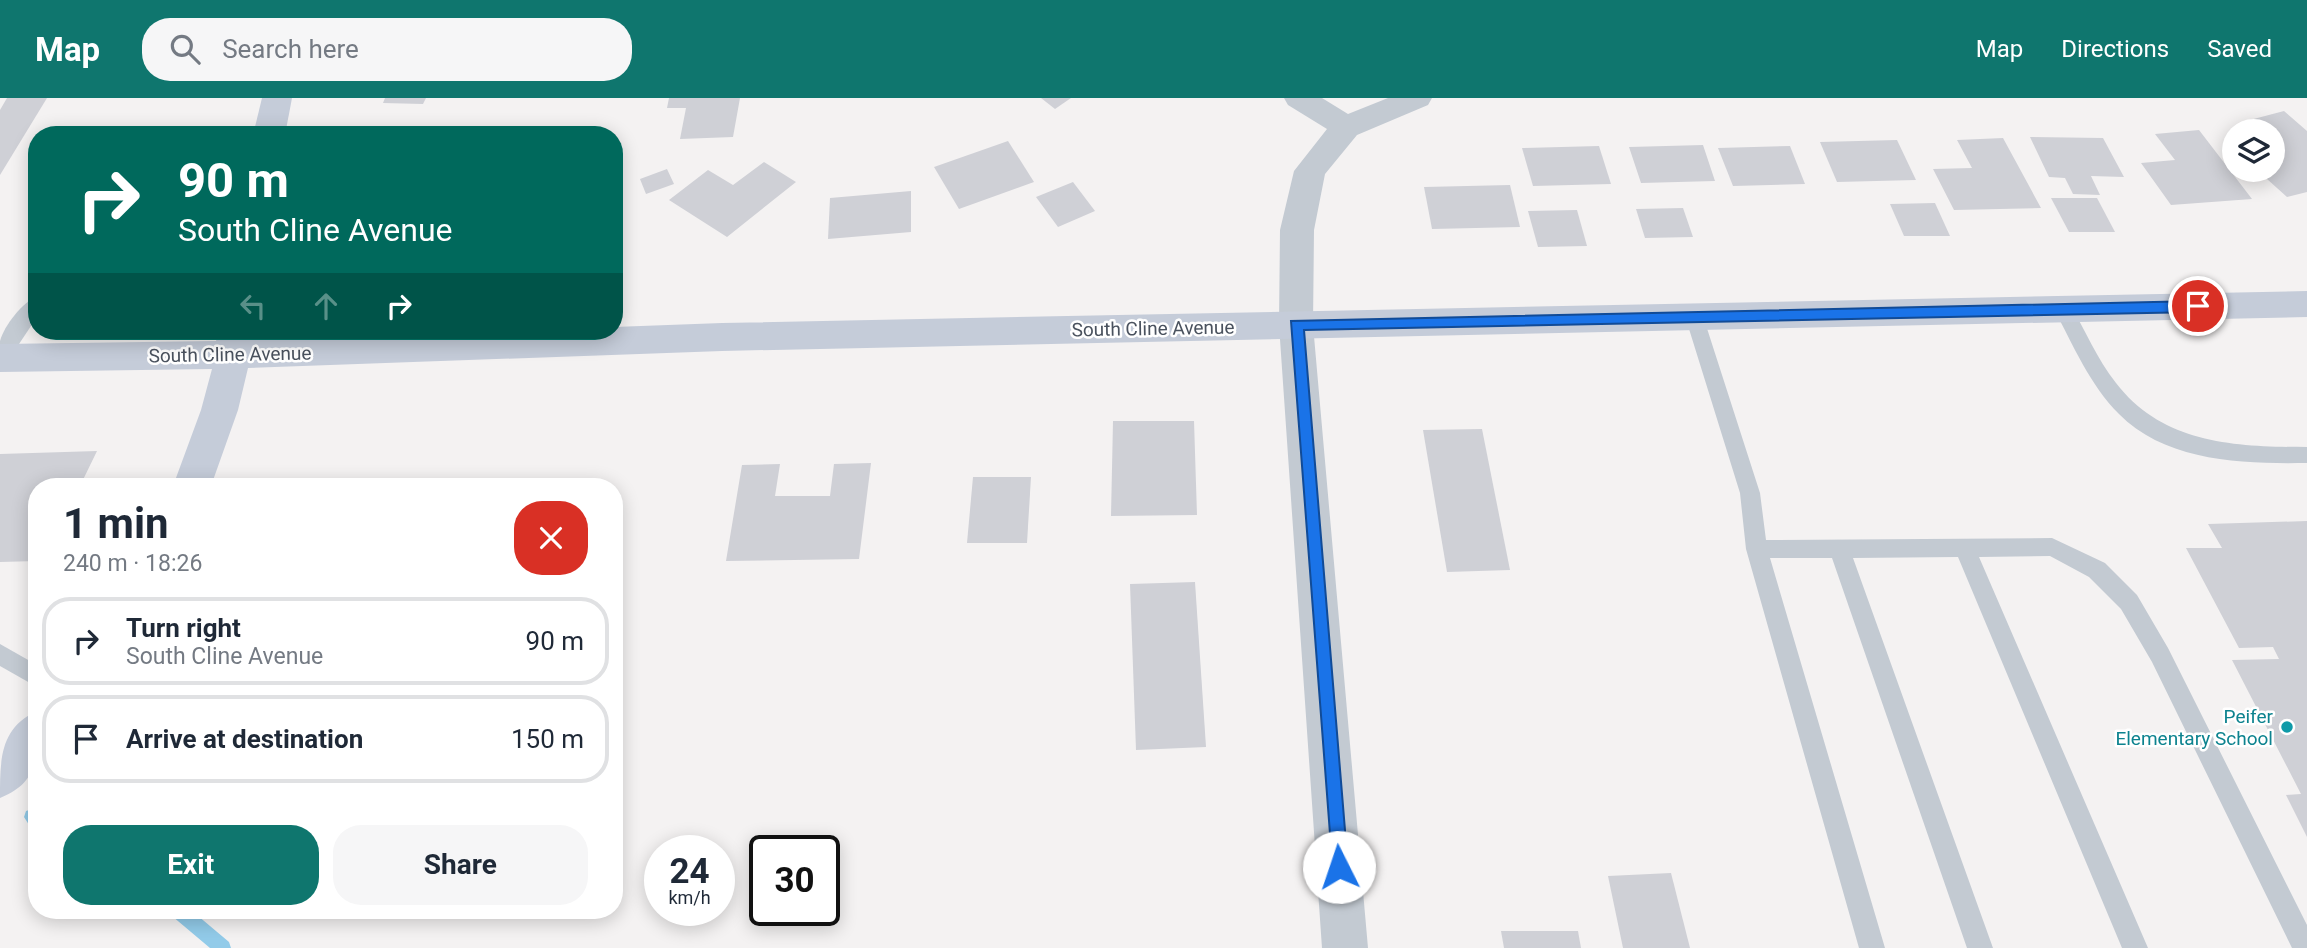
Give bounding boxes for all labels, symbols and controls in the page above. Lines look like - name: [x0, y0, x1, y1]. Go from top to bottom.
- search box: [142, 18, 632, 81]
- text: Map: [35, 30, 100, 69]
- icon: search: [166, 30, 204, 68]
- text: Search here: [222, 34, 359, 64]
- text: Map: [1976, 35, 2023, 63]
- text: Directions: [2061, 35, 2169, 63]
- text: Saved: [2207, 35, 2272, 63]
- map controls: [2222, 119, 2285, 182]
- button: layers: [2222, 119, 2285, 182]
- text: 90 m: [178, 152, 289, 209]
- icon: right: [63, 154, 154, 245]
- text: South Cline Avenue: [178, 211, 453, 249]
- pin: [2168, 276, 2228, 336]
- icon: left: [234, 287, 272, 325]
- icon: ahead: [307, 287, 345, 325]
- icon: right: [380, 287, 418, 325]
- icon: arrive: [2179, 287, 2217, 325]
- street label: South Cline Avenue: [1071, 316, 1235, 341]
- street label: South Cline Avenue: [148, 342, 312, 367]
- text: 1 min: [63, 499, 169, 548]
- button: close: [514, 501, 588, 575]
- text: 240 m · 18:26: [63, 550, 202, 577]
- text: Turn right: [126, 613, 241, 643]
- icon: right: [67, 622, 105, 660]
- text: 90 m: [526, 626, 584, 656]
- text: South Cline Avenue: [126, 643, 323, 670]
- place label: Peifer Elementary School: [2115, 705, 2274, 750]
- marker: Peifer Elementary School: [2279, 719, 2295, 735]
- icon: arrive: [67, 720, 105, 758]
- text: Arrive at destination: [126, 724, 363, 754]
- text: 150 m: [511, 724, 584, 754]
- button: Exit: [63, 825, 319, 905]
- button: Share: [333, 825, 588, 905]
- position arrow: [1302, 830, 1376, 904]
- speed limit sign: 30: [749, 835, 840, 926]
- text: 24: [669, 851, 710, 892]
- text: km/h: [668, 887, 711, 908]

